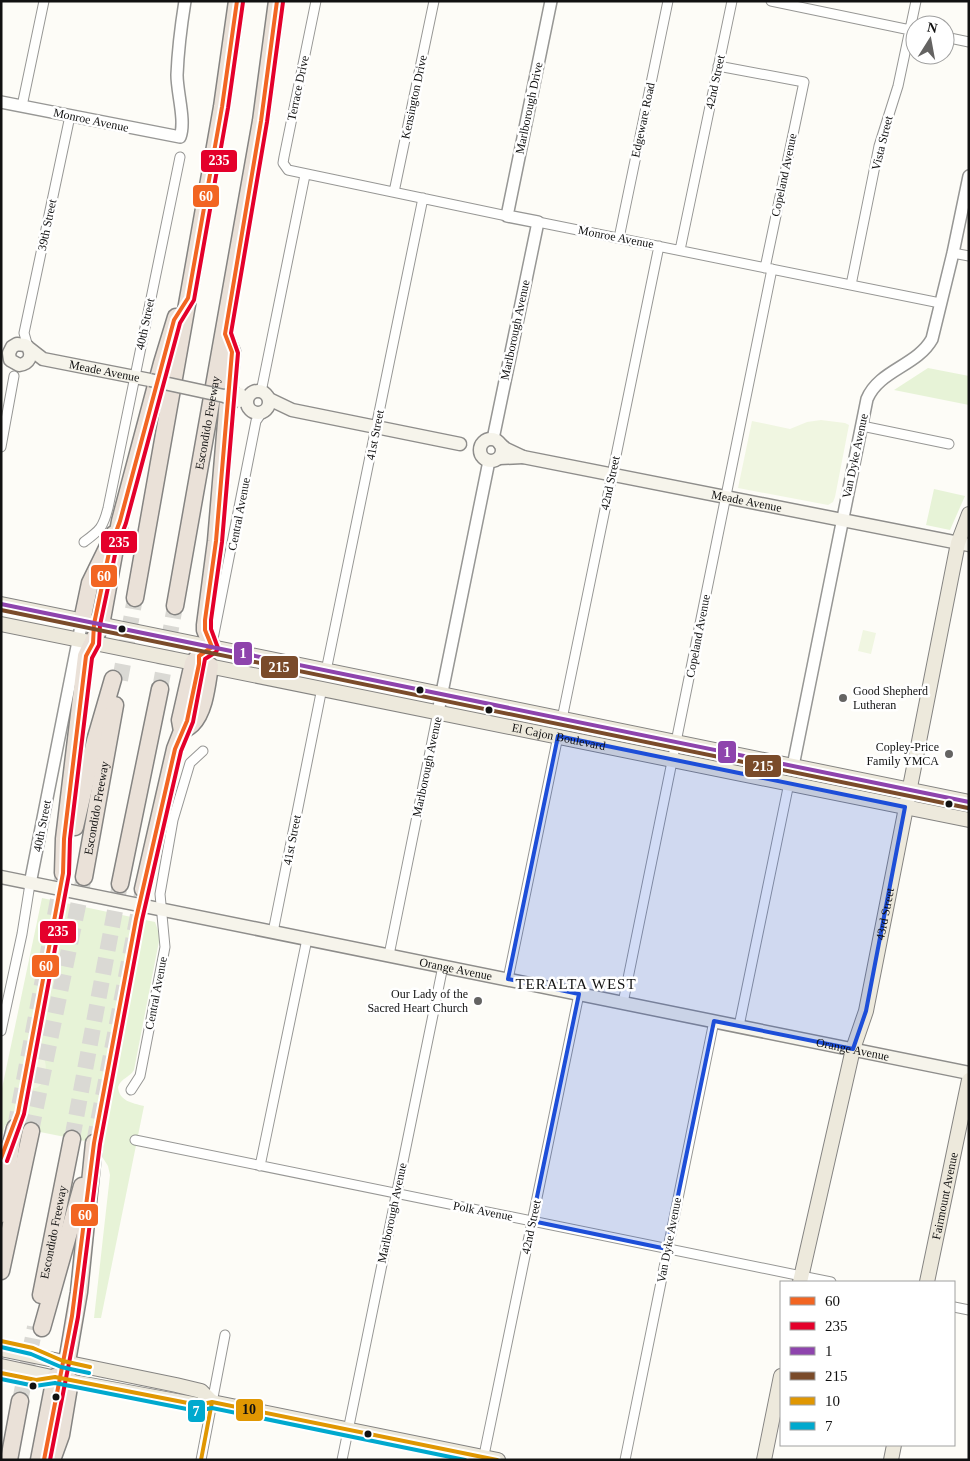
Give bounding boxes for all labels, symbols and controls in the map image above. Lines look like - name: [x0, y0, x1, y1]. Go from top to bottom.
- north arrow: [905, 15, 955, 65]
- text: N: [926, 19, 939, 36]
- street label: 42nd Street: [702, 53, 728, 110]
- street label: Terrace Drive: [284, 54, 312, 122]
- street label: Kensington Drive: [398, 54, 430, 140]
- street label: Marlborough Drive: [512, 61, 546, 155]
- street label: Edgeware Road: [628, 81, 658, 159]
- street label: Monroe Avenue: [52, 105, 130, 135]
- street label: Vista Street: [868, 114, 896, 172]
- street label: Copeland Avenue: [768, 132, 800, 218]
- line badge: 235: [200, 149, 238, 173]
- text: 235: [209, 153, 230, 168]
- line badge: 60: [192, 184, 220, 208]
- text: 60: [199, 189, 213, 204]
- street label: 39th Street: [35, 197, 59, 252]
- street label: Monroe Avenue: [577, 223, 655, 251]
- street label: Marlborough Avenue: [498, 279, 532, 381]
- street label: 40th Street: [133, 296, 157, 351]
- street label: Meade Avenue: [68, 357, 141, 385]
- street label: Escondido Freeway: [192, 375, 223, 471]
- street label: 41st Street: [363, 408, 387, 461]
- street label: Van Dyke Avenue: [839, 412, 871, 500]
- street label: 42nd Street: [597, 454, 623, 511]
- street label: Central Avenue: [225, 476, 253, 552]
- street label: Meade Avenue: [710, 487, 783, 515]
- line badge: 235: [100, 530, 138, 554]
- text: 235: [109, 535, 130, 550]
- line badge: 60: [90, 564, 118, 588]
- text: 60: [97, 569, 111, 584]
- street label: Copeland Avenue: [683, 593, 713, 679]
- unlabelled marker: [117, 624, 127, 634]
- line badge: 1: [233, 641, 253, 666]
- text: 1: [240, 646, 247, 661]
- line badge: 215: [260, 655, 299, 679]
- text: 215: [269, 660, 290, 675]
- place label: Good Shepherd Lutheran: [853, 684, 928, 712]
- unlabelled marker: [415, 685, 425, 695]
- marker: Good Shepherd Lutheran: [837, 692, 849, 704]
- unlabelled marker: [484, 705, 494, 715]
- street label: Marlborough Avenue: [410, 716, 444, 818]
- street label: El Cajon Boulevard: [511, 721, 607, 753]
- line badge: 1: [717, 740, 737, 764]
- place label: Copley-Price Family YMCA: [866, 740, 939, 768]
- text: 1: [724, 745, 731, 760]
- marker: Copley-Price Family YMCA: [943, 748, 955, 760]
- line badge: 215: [744, 754, 782, 778]
- text: 215: [753, 759, 774, 774]
- street label: Escondido Freeway: [81, 760, 112, 856]
- street label: 40th Street: [30, 798, 54, 853]
- unlabelled marker: [944, 799, 954, 809]
- street label: 41st Street: [280, 813, 304, 866]
- street label: 43rd Street: [873, 886, 897, 941]
- line badge: 235: [39, 920, 77, 944]
- text: 235: [48, 924, 69, 939]
- line badge: 60: [31, 954, 60, 978]
- street label: Central Avenue: [142, 955, 170, 1031]
- street label: Orange Avenue: [418, 955, 493, 983]
- text: 60: [39, 959, 53, 974]
- district label: TERALTA WEST: [515, 976, 637, 992]
- place label: Our Lady of the Sacred Heart Church: [367, 987, 468, 1015]
- marker: Our Lady of the Sacred Heart Church: [472, 995, 484, 1007]
- street label: Orange Avenue: [815, 1035, 890, 1064]
- street label: Fairmount Avenue: [929, 1151, 961, 1241]
- street label: Marlborough Avenue: [375, 1162, 409, 1264]
- street label: Escondido Freeway: [37, 1184, 70, 1280]
- street label: Van Dyke Avenue: [654, 1196, 684, 1284]
- street label: Polk Avenue: [452, 1198, 514, 1224]
- street label: 42nd Street: [518, 1198, 544, 1255]
- line badge: 60: [70, 1203, 99, 1227]
- text: 60: [78, 1208, 92, 1223]
- legend: [780, 1281, 955, 1446]
- text: 60: [825, 1293, 840, 1309]
- text: 235: [825, 1318, 848, 1334]
- text: 1: [825, 1343, 833, 1359]
- text: 215: [825, 1368, 848, 1384]
- unlabelled marker: [28, 1381, 38, 1391]
- unlabelled marker: [51, 1392, 61, 1402]
- text: 10: [825, 1393, 840, 1409]
- line badge: 10: [235, 1398, 264, 1422]
- line badge: 7: [187, 1399, 206, 1423]
- text: 10: [242, 1402, 256, 1417]
- text: 7: [193, 1404, 200, 1419]
- text: 7: [825, 1418, 833, 1434]
- unlabelled marker: [363, 1429, 373, 1439]

